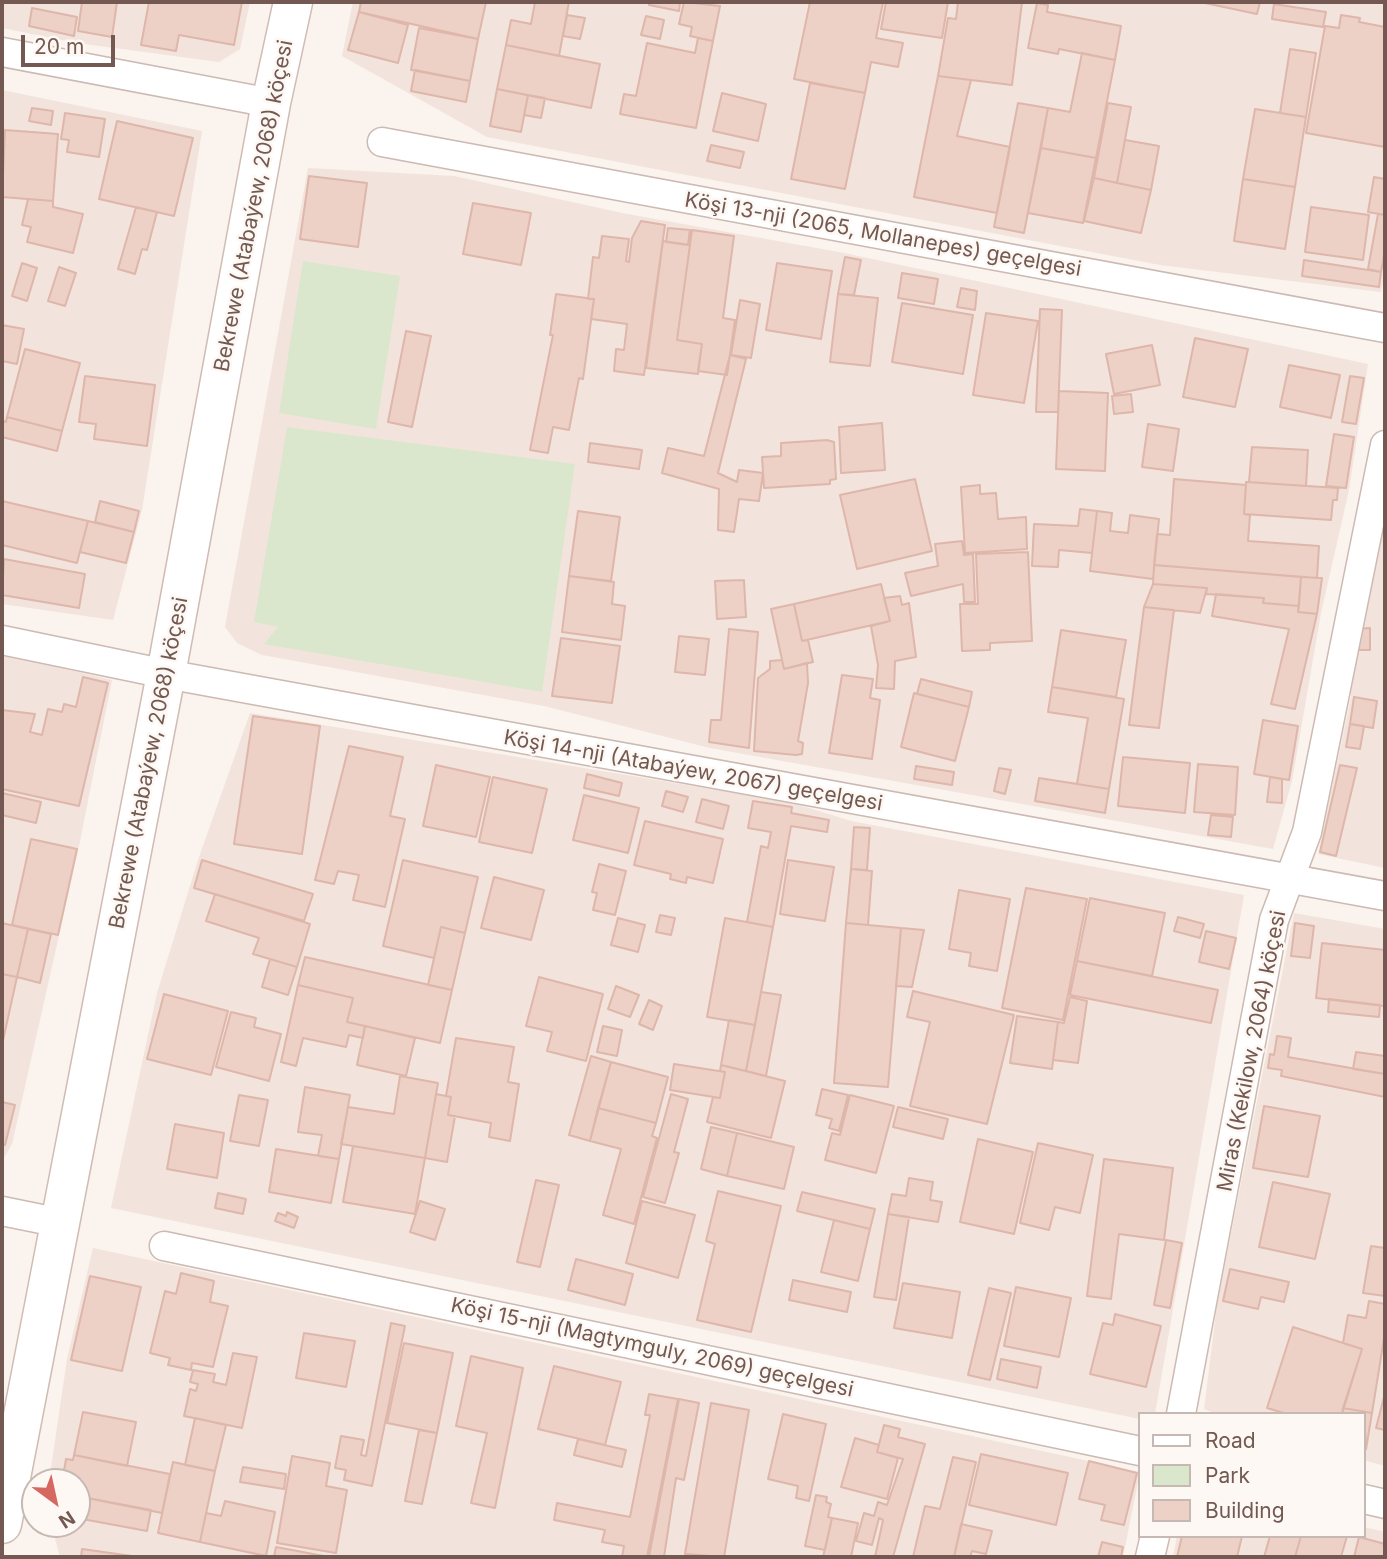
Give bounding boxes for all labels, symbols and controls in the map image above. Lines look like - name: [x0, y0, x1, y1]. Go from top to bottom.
- scale bar: [24, 21, 119, 65]
- text: 20 m: [34, 34, 84, 59]
- street label: Bekrewe (Atabaýew, 2068) köçesi: [209, 38, 299, 374]
- street label: Köşi 13-nji (2065, Mollanepes) geçelgesi: [683, 188, 1083, 282]
- street label: Bekrewe (Atabaýew, 2068) köçesi: [104, 595, 194, 931]
- street label: Köşi 14-nji (Atabaýew, 2067) geçelgesi: [502, 725, 884, 817]
- street label: Miras (Kekilow, 2064) köçesi: [1212, 908, 1292, 1194]
- street label: Köşi 15-nji (Magtymguly, 2069) geçelgesi: [448, 1293, 856, 1403]
- legend: [1138, 1412, 1366, 1538]
- text: Road: [1205, 1428, 1256, 1453]
- text: Park: [1205, 1463, 1250, 1488]
- north arrow: [21, 1468, 91, 1538]
- text: Building: [1205, 1498, 1285, 1523]
- text: N: [54, 1506, 79, 1533]

